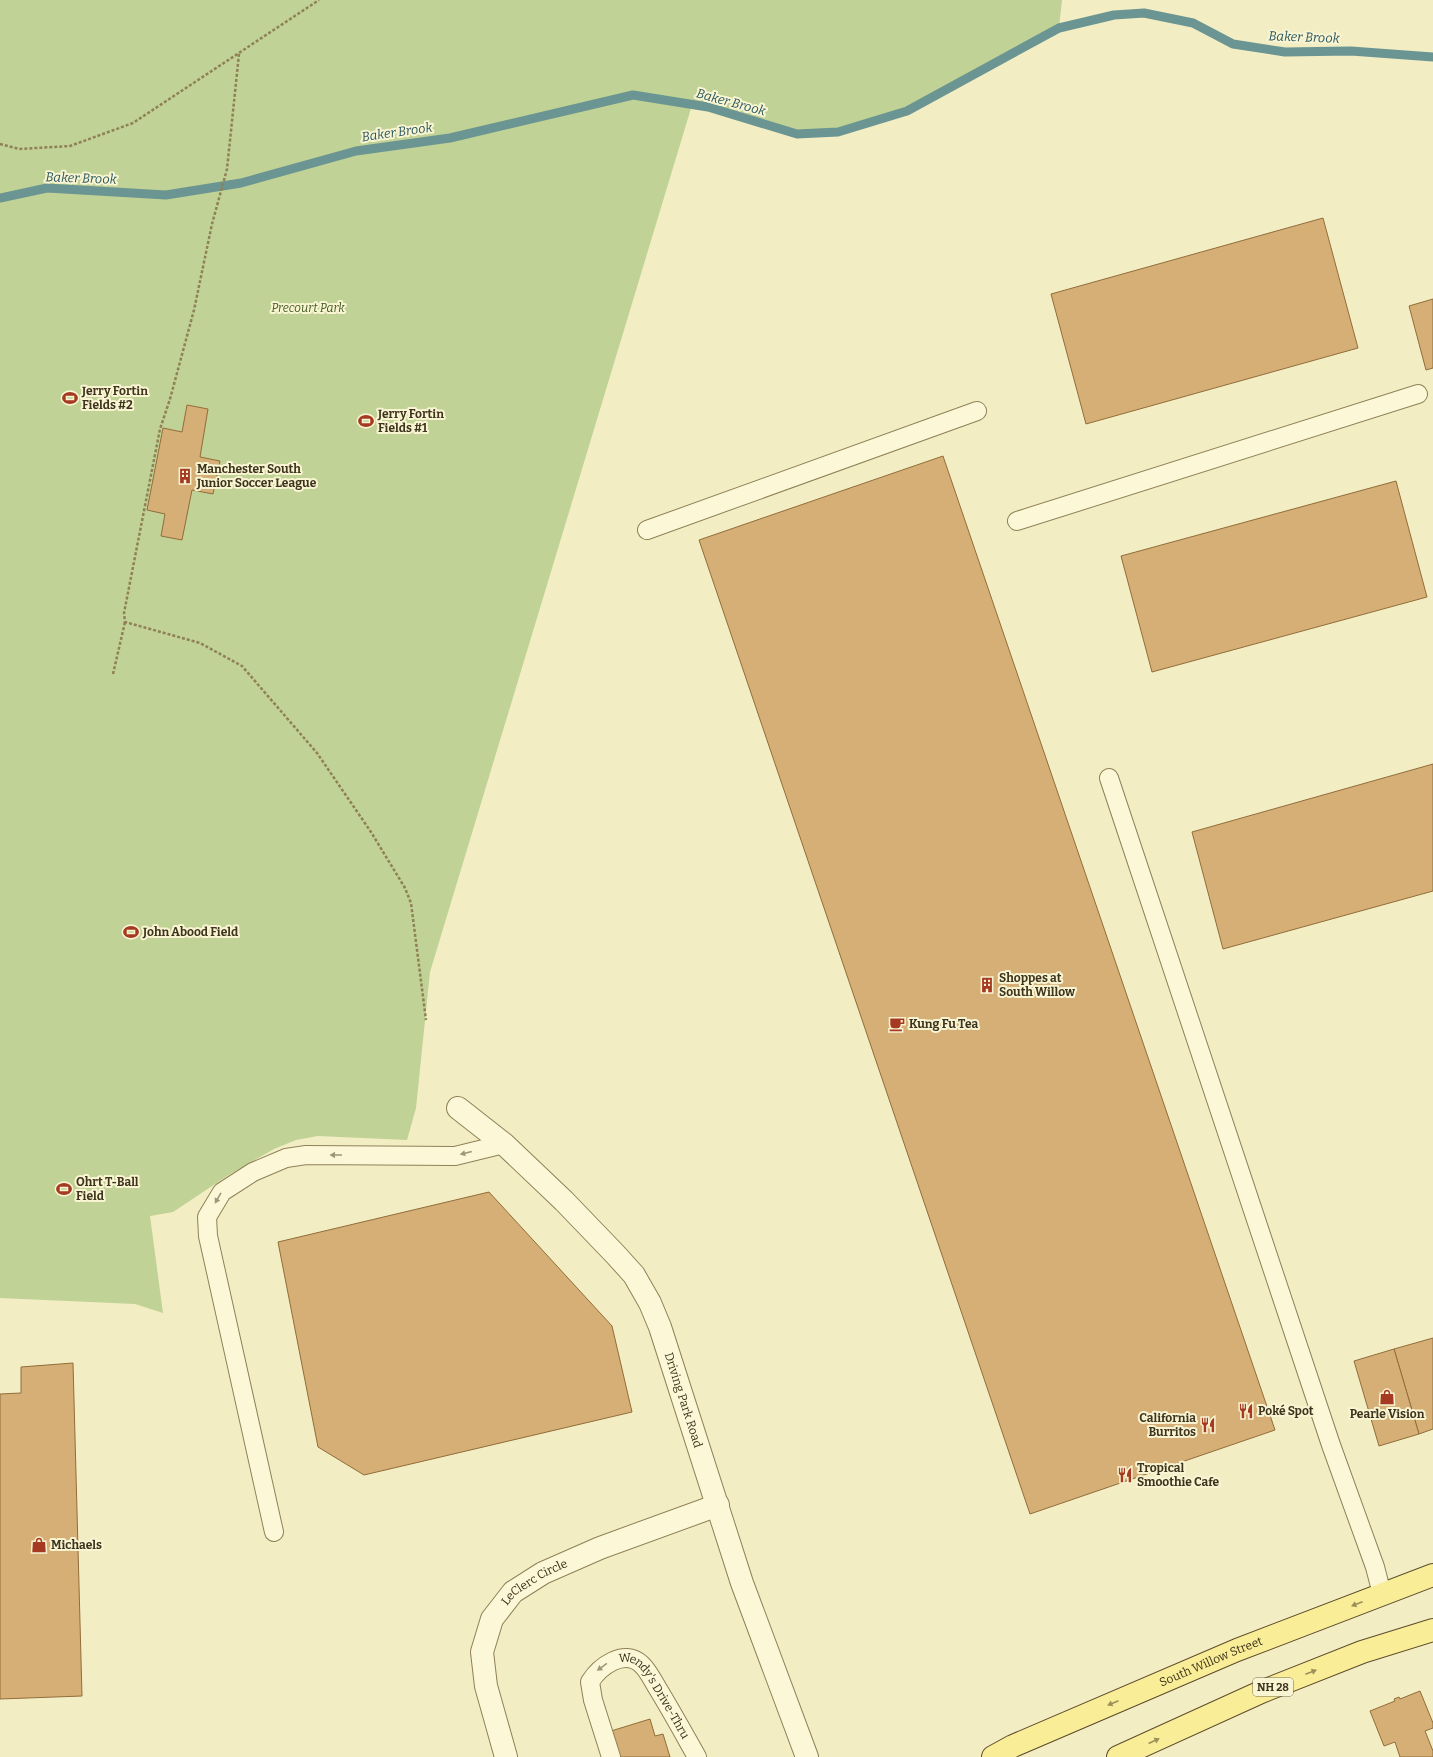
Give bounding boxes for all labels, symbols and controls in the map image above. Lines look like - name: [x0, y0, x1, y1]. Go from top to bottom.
- water label: Baker Brook: [1268, 28, 1341, 46]
- water label: Baker Brook: [695, 86, 768, 119]
- water label: Baker Brook: [361, 119, 434, 144]
- water label: Baker Brook: [45, 169, 118, 187]
- park label: Precourt Park: [271, 301, 345, 315]
- place label: Jerry Fortin Fields #2: [81, 384, 148, 412]
- sports icon: Jerry Fortin Fields #2: [61, 389, 79, 407]
- place label: Jerry Fortin Fields #1: [377, 407, 444, 435]
- sports icon: Jerry Fortin Fields #1: [357, 412, 375, 430]
- place label: Manchester South Junior Soccer League: [196, 462, 317, 490]
- building icon: Manchester South Junior Soccer League: [176, 467, 194, 485]
- sports icon: John Abood Field: [122, 923, 140, 941]
- place label: John Abood Field: [142, 925, 239, 939]
- place label: Shoppes at South Willow: [999, 971, 1076, 999]
- building icon: Shoppes at South Willow: [978, 976, 996, 994]
- cafe icon: Kung Fu Tea: [888, 1015, 906, 1033]
- place label: Kung Fu Tea: [909, 1017, 978, 1031]
- one-way arrow: [459, 1150, 471, 1156]
- one-way arrow: [329, 1152, 342, 1158]
- place label: Ohrt T-Ball Field: [76, 1175, 139, 1203]
- sports icon: Ohrt T-Ball Field: [55, 1180, 73, 1198]
- one-way arrow: [215, 1192, 222, 1204]
- street label: Driving Park Road: [662, 1351, 705, 1450]
- shop icon: Pearle Vision: [1378, 1388, 1396, 1406]
- restaurant icon: Poké Spot: [1237, 1402, 1255, 1420]
- place label: Poké Spot: [1258, 1404, 1314, 1418]
- place label: Pearle Vision: [1350, 1407, 1425, 1421]
- place label: California Burritos: [1139, 1411, 1196, 1439]
- restaurant icon: California Burritos: [1199, 1416, 1217, 1434]
- place label: Tropical Smoothie Cafe: [1137, 1461, 1220, 1489]
- restaurant icon: Tropical Smoothie Cafe: [1116, 1466, 1134, 1484]
- shop icon: Michaels: [30, 1536, 48, 1554]
- place label: Michaels: [51, 1538, 102, 1552]
- street label: LeClerc Circle: [498, 1556, 569, 1608]
- one-way arrow: [1351, 1601, 1363, 1607]
- street label: South Willow Street: [1157, 1634, 1265, 1689]
- street label: Wendy's Drive-Thru: [618, 1651, 693, 1742]
- one-way arrow: [597, 1663, 608, 1671]
- one-way arrow: [1306, 1669, 1318, 1675]
- road number: NH 28: [1253, 1678, 1293, 1696]
- one-way arrow: [1107, 1700, 1119, 1707]
- one-way arrow: [1148, 1738, 1159, 1744]

